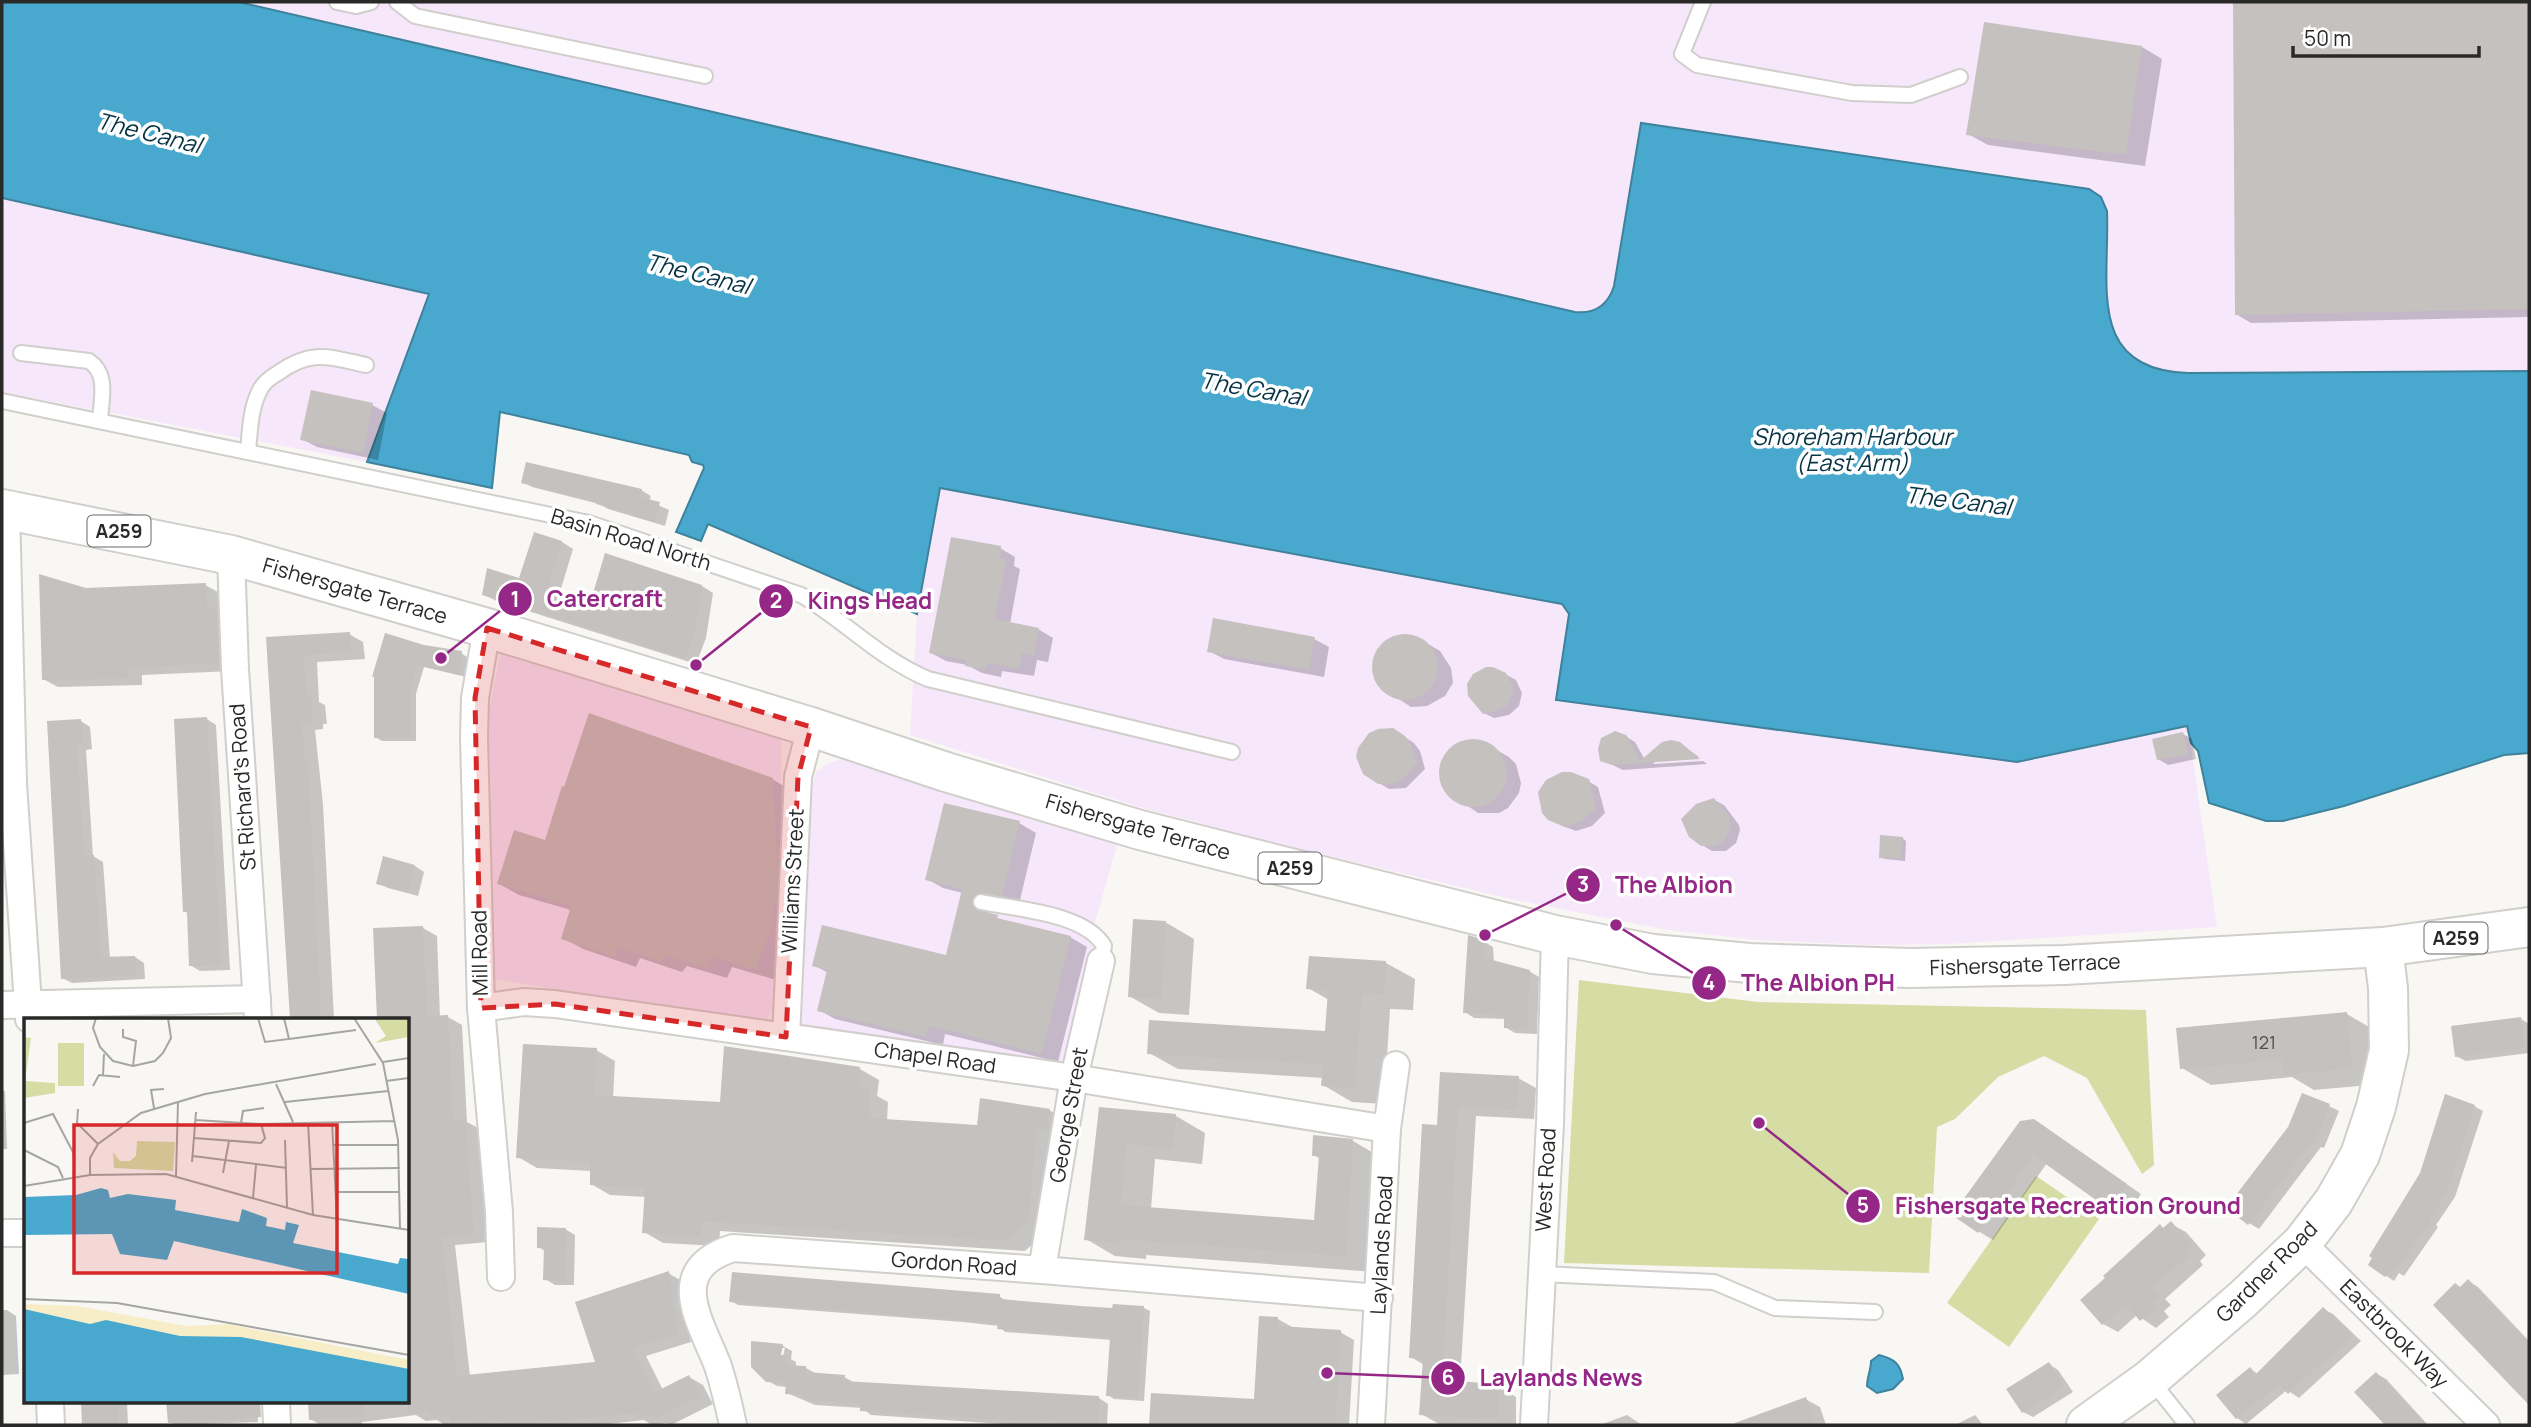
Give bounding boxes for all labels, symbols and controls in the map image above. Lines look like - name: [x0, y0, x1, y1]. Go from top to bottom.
- scale bar: [2293, 14, 2478, 58]
- text: 50 m: [2304, 24, 2351, 52]
- water label: The Canal: [94, 104, 207, 161]
- water label: The Canal: [643, 245, 756, 302]
- water label: The Canal: [1198, 363, 1311, 413]
- water label: Shoreham Harbour (East Arm): [1752, 420, 1954, 478]
- water label: The Canal: [1903, 478, 2016, 523]
- street label: Basin Road North: [548, 501, 715, 577]
- road number: A259: [88, 516, 150, 546]
- street label: Fishersgate Terrace: [260, 550, 451, 630]
- callout: Catercraft: [498, 577, 677, 621]
- callout: Kings Head: [759, 579, 946, 623]
- text: Catercraft: [547, 582, 663, 614]
- text: Kings Head: [808, 584, 932, 616]
- text: 1: [510, 585, 520, 613]
- text: 2: [770, 586, 782, 614]
- street label: St Richard's Road: [222, 703, 262, 871]
- street label: Fishersgate Terrace: [1043, 786, 1234, 866]
- street label: Williams Street: [774, 808, 810, 954]
- road number: A259: [1258, 852, 1322, 884]
- callout: The Albion: [1566, 863, 1747, 907]
- text: The Albion: [1615, 868, 1733, 900]
- text: 3: [1577, 870, 1589, 898]
- street label: Mill Road: [464, 910, 494, 996]
- road number: A259: [2424, 922, 2488, 954]
- street label: Fishersgate Terrace: [1929, 947, 2121, 981]
- callout: The Albion PH: [1692, 961, 1909, 1005]
- text: The Albion PH: [1741, 966, 1895, 998]
- text: 4: [1703, 968, 1715, 996]
- inset map: [24, 1018, 410, 1402]
- house number: 121: [2252, 1030, 2276, 1054]
- street label: Chapel Road: [872, 1035, 998, 1079]
- street label: George Street: [1042, 1045, 1094, 1185]
- street label: West Road: [1528, 1127, 1562, 1233]
- street label: Laylands Road: [1363, 1175, 1399, 1315]
- callout: Fishersgate Recreation Ground: [1846, 1184, 2255, 1228]
- text: Fishersgate Recreation Ground: [1895, 1189, 2241, 1221]
- text: 5: [1857, 1191, 1869, 1219]
- street label: Gardner Road: [2210, 1215, 2323, 1328]
- street label: Gordon Road: [890, 1245, 1018, 1281]
- street label: Eastbrook Way: [2334, 1273, 2455, 1394]
- callout: Laylands News: [1430, 1356, 1656, 1400]
- text: Laylands News: [1479, 1361, 1643, 1393]
- text: 6: [1441, 1363, 1455, 1391]

